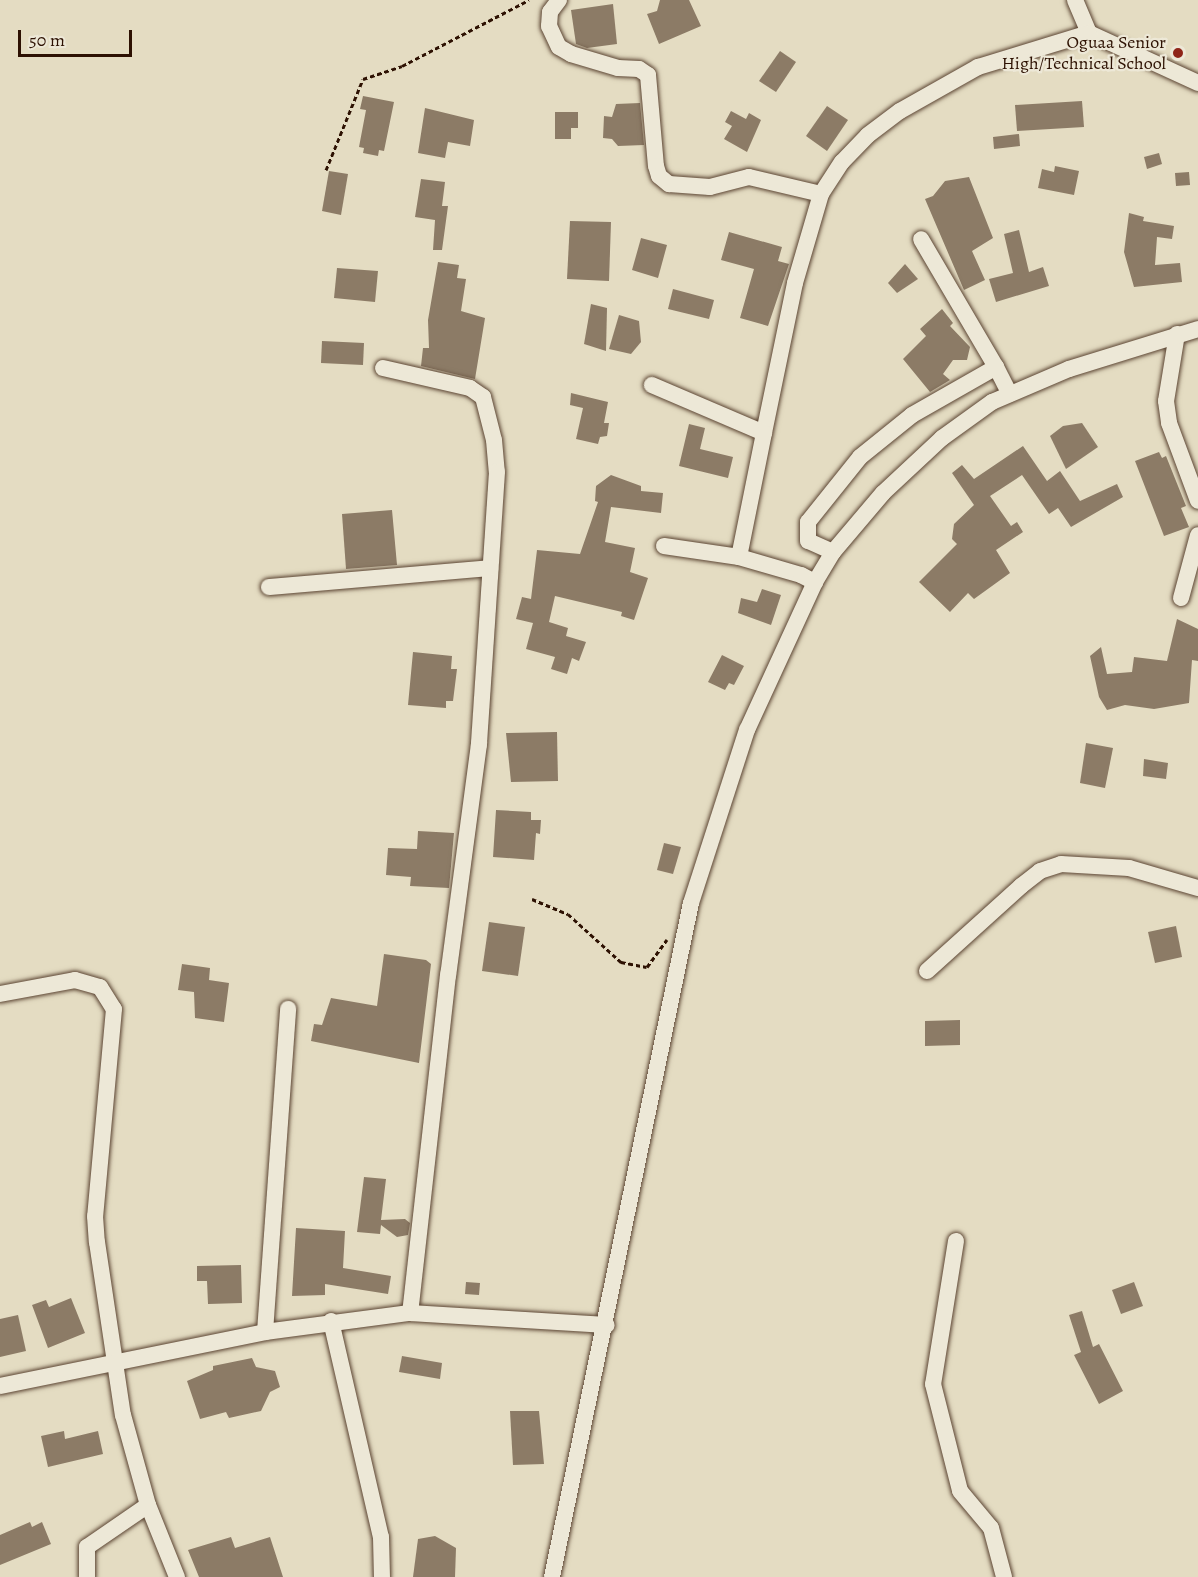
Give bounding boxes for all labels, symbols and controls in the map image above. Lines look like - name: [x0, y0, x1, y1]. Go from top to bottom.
- scale bar: [21, 18, 135, 56]
- text: 50 m: [29, 28, 65, 52]
- place label: Oguaa Senior High/Technical School: [1001, 32, 1166, 74]
- marker: Oguaa Senior High/Technical School: [1171, 46, 1185, 60]

